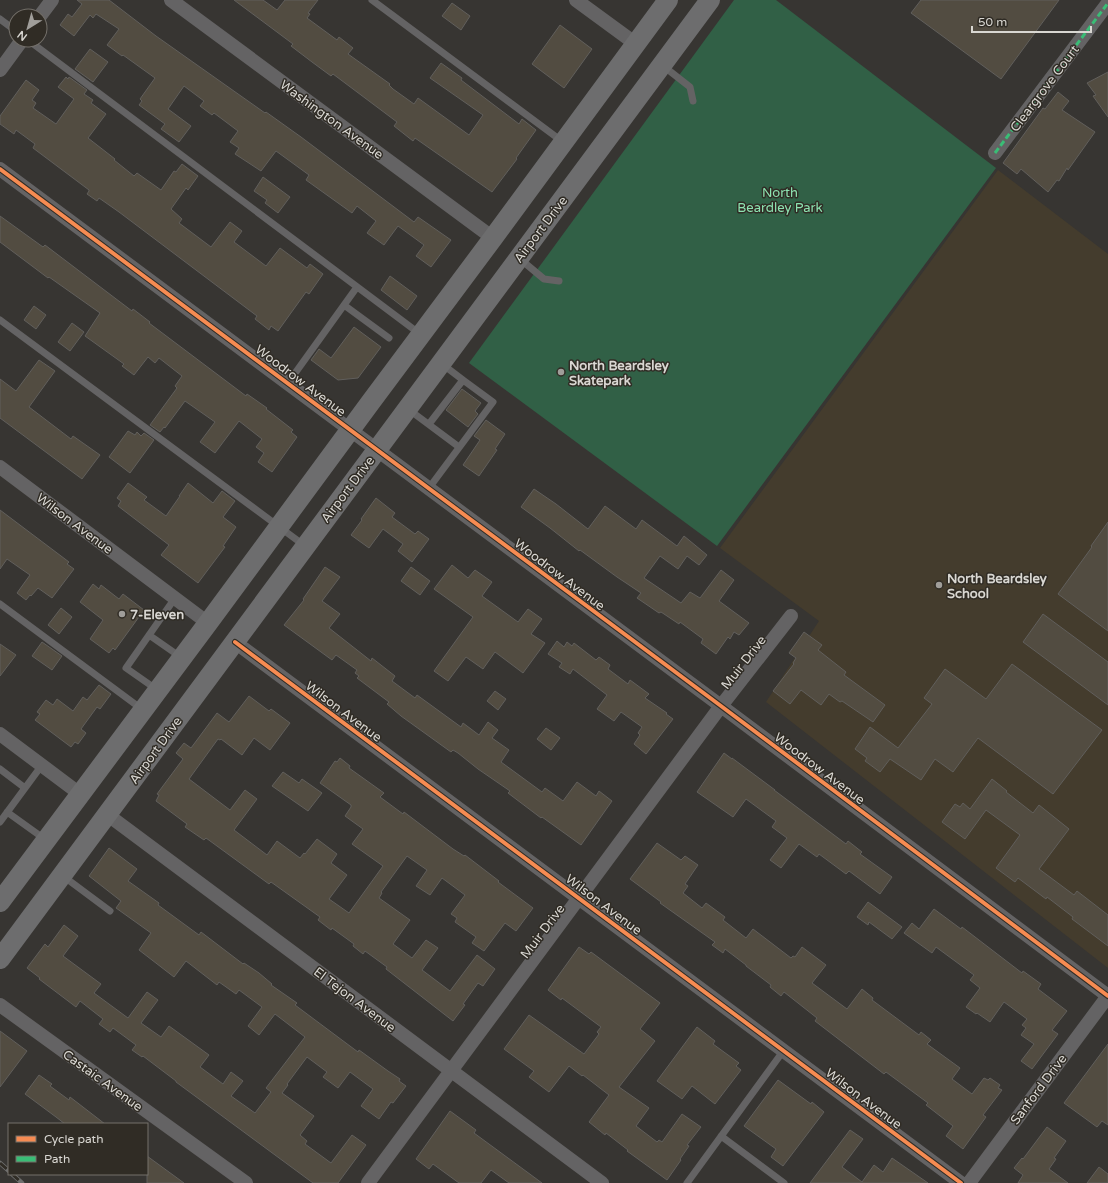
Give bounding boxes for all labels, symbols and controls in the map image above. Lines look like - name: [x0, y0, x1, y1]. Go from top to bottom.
- north arrow: [8, 8, 48, 48]
- scale bar: [972, 8, 1091, 34]
- text: 50 m: [978, 15, 1007, 29]
- text: N: [15, 28, 30, 43]
- street label: Cleargrove Court: [1007, 42, 1083, 135]
- street label: Washington Avenue: [277, 77, 386, 163]
- park label: North Beardley Park: [737, 185, 823, 216]
- street label: Airport Drive: [511, 193, 571, 266]
- street label: Woodrow Avenue: [252, 341, 349, 420]
- place label: North Beardsley Skatepark: [569, 358, 669, 389]
- marker: North Beardsley Skatepark: [556, 367, 566, 377]
- street label: Airport Drive: [318, 453, 378, 526]
- street label: Wilson Avenue: [33, 490, 116, 558]
- street label: Woodrow Avenue: [511, 535, 608, 614]
- place label: North Beardsley School: [947, 571, 1047, 602]
- marker: North Beardsley School: [934, 580, 944, 590]
- place label: 7-Eleven: [130, 607, 184, 623]
- marker: 7-Eleven: [117, 609, 127, 619]
- street label: Muir Drive: [718, 633, 770, 693]
- street label: Wilson Avenue: [302, 678, 385, 746]
- street label: Airport Drive: [126, 714, 186, 787]
- street label: Woodrow Avenue: [771, 729, 868, 808]
- street label: Wilson Avenue: [562, 871, 645, 939]
- street label: Muir Drive: [517, 901, 568, 962]
- street label: El Tejon Avenue: [310, 964, 399, 1036]
- street label: Castaic Avenue: [59, 1046, 145, 1115]
- street label: Sanford Drive: [1007, 1051, 1070, 1128]
- street label: Wilson Avenue: [822, 1065, 905, 1133]
- legend: [8, 1123, 148, 1175]
- text: Cycle path: [44, 1132, 103, 1146]
- text: Path: [44, 1152, 70, 1166]

